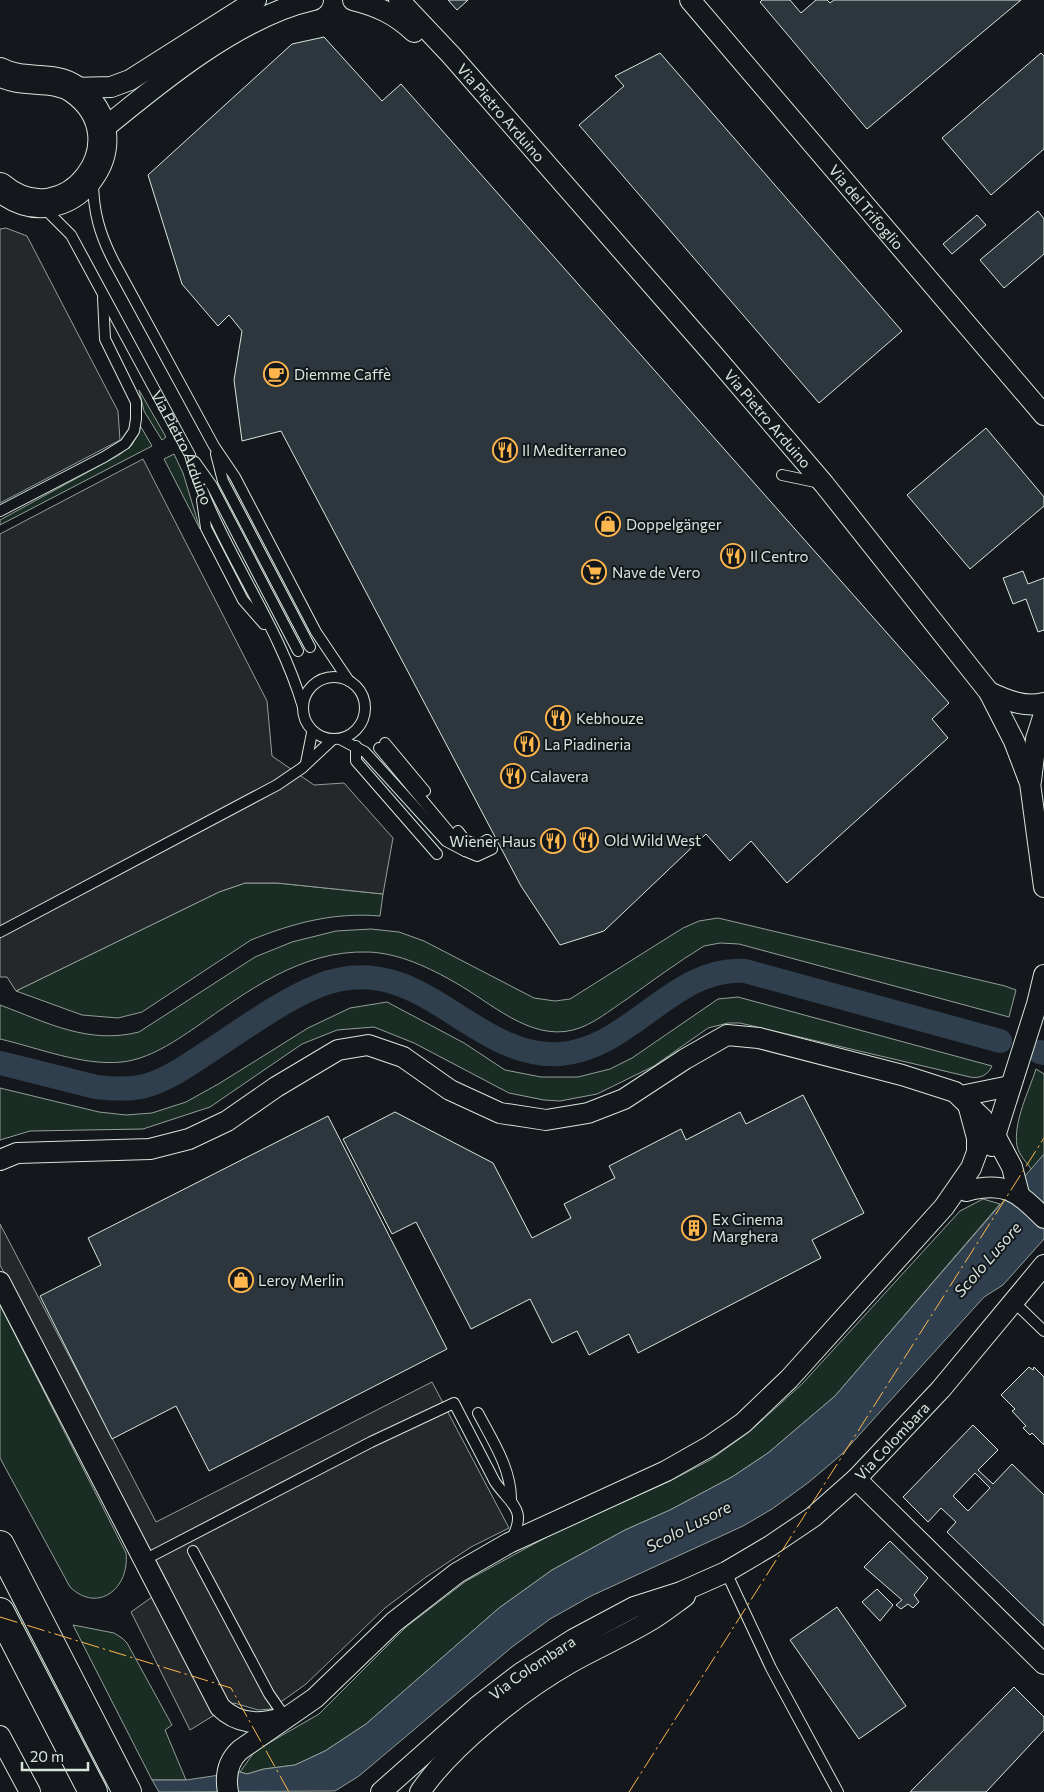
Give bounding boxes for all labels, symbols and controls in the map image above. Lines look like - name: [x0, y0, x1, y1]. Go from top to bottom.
- street label: Via Pietro Arduino: [454, 60, 549, 165]
- street label: Via del Trifoglio: [825, 161, 908, 253]
- cafe icon: Diemme Caffè: [263, 361, 289, 387]
- place label: Diemme Caffè: [294, 365, 391, 383]
- street label: Via Pietro Arduino: [721, 365, 815, 472]
- street label: Via Pietro Arduino: [148, 387, 216, 507]
- restaurant icon: Il Mediterraneo: [492, 437, 518, 463]
- place label: Il Mediterraneo: [522, 441, 627, 459]
- shop icon: Doppelgänger: [595, 511, 621, 537]
- place label: Doppelgänger: [626, 515, 722, 533]
- restaurant icon: Il Centro: [720, 543, 746, 569]
- place label: Il Centro: [750, 547, 809, 565]
- supermarket icon: Nave de Vero: [581, 559, 607, 585]
- place label: Nave de Vero: [612, 563, 701, 581]
- restaurant icon: Kebhouze: [545, 705, 571, 731]
- place label: Kebhouze: [576, 709, 644, 727]
- restaurant icon: La Piadineria: [514, 731, 540, 757]
- place label: La Piadineria: [544, 735, 631, 753]
- restaurant icon: Calavera: [500, 763, 526, 789]
- place label: Calavera: [530, 767, 589, 785]
- restaurant icon: Old Wild West: [573, 827, 599, 853]
- restaurant icon: Wiener Haus: [540, 828, 566, 854]
- place label: Old Wild West: [604, 831, 701, 849]
- place label: Wiener Haus: [449, 832, 536, 850]
- place label: Ex Cinema Marghera: [712, 1210, 783, 1245]
- building icon: Ex Cinema Marghera: [681, 1215, 707, 1241]
- water label: Scolo Lusore: [949, 1217, 1025, 1300]
- shop icon: Leroy Merlin: [228, 1267, 254, 1293]
- place label: Leroy Merlin: [258, 1271, 344, 1289]
- street label: Via Colombara: [851, 1398, 933, 1484]
- water label: Scolo Lusore: [642, 1496, 734, 1556]
- street label: Via Colombara: [485, 1632, 578, 1703]
- scale bar: [22, 1740, 89, 1772]
- text: 20 m: [30, 1747, 64, 1765]

